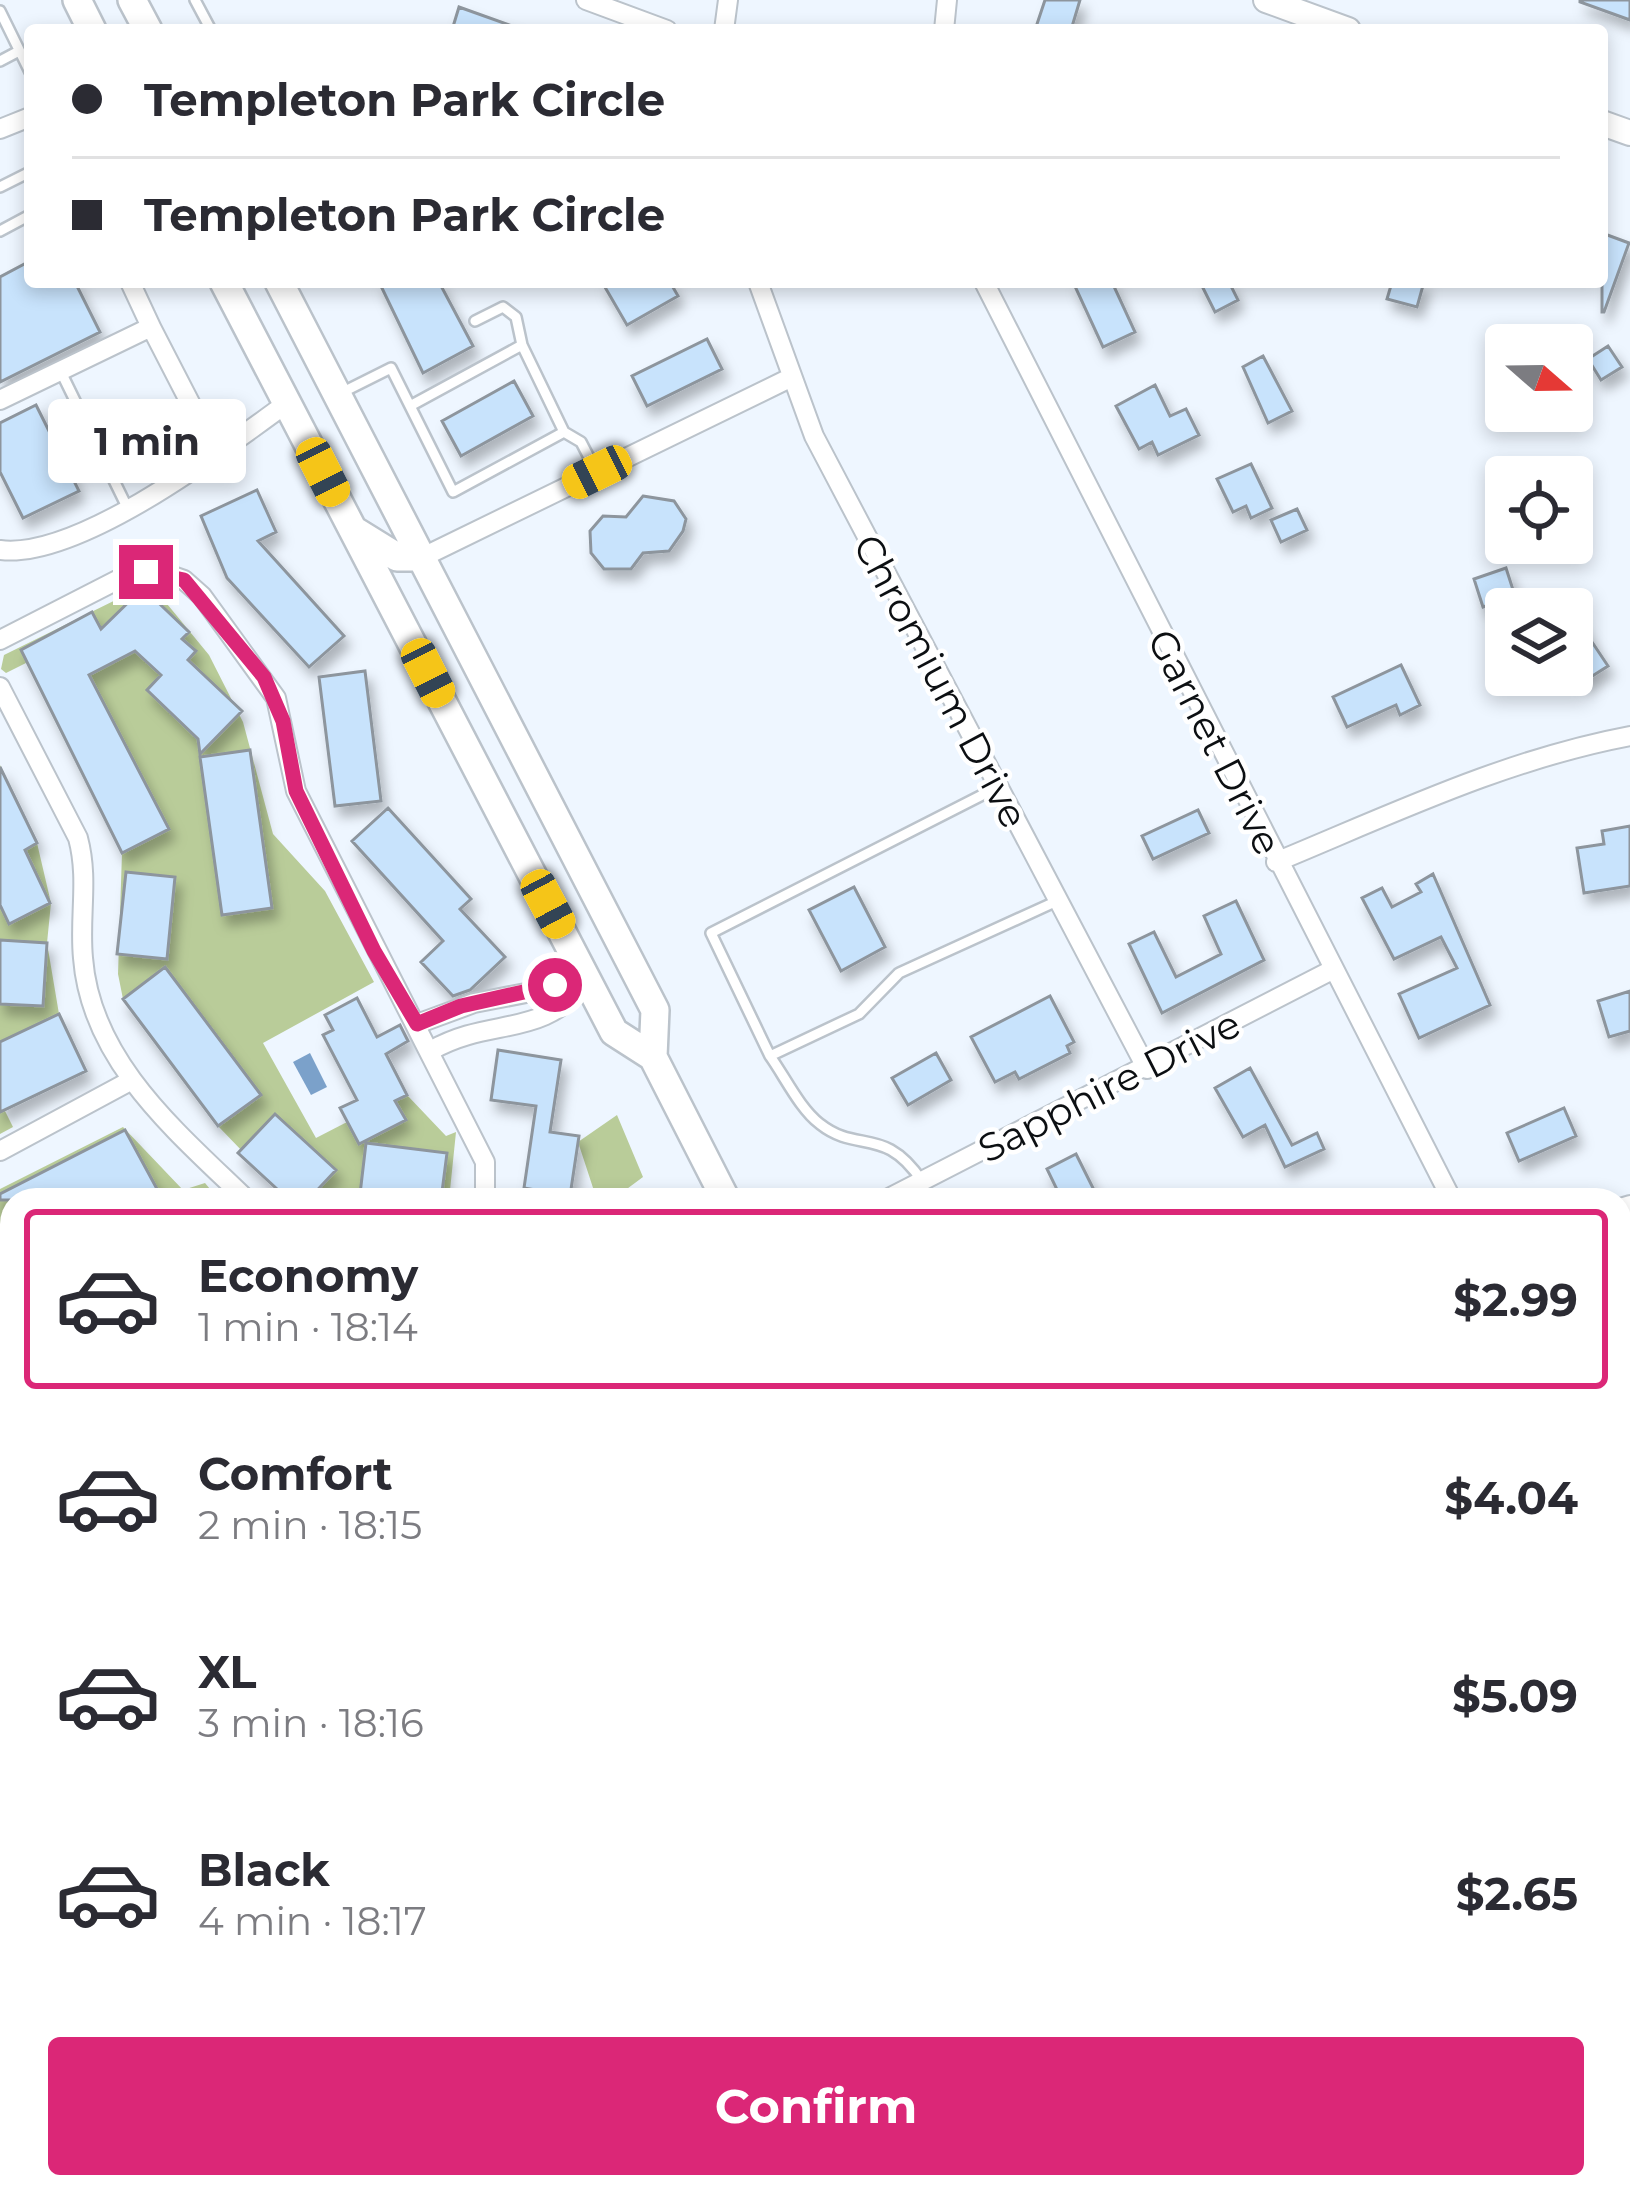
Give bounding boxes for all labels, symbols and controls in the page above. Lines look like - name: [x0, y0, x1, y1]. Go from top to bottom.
- text: Templeton Park Circle: [144, 72, 665, 127]
- text: Templeton Park Circle: [144, 187, 665, 242]
- north arrow: [1485, 324, 1593, 432]
- map controls: [1485, 324, 1593, 696]
- callout: 1 min: [47, 398, 245, 482]
- text: 1 min: [94, 417, 200, 465]
- car: [291, 432, 355, 512]
- car: [557, 440, 637, 504]
- button: locate: [1485, 456, 1593, 564]
- street label: Chromium Drive: [843, 526, 1039, 836]
- route end: [119, 545, 173, 599]
- button: layers: [1485, 588, 1593, 696]
- street label: Garnet Drive: [1138, 621, 1292, 863]
- car: [396, 633, 460, 713]
- car: [515, 864, 581, 944]
- route start: [528, 958, 582, 1012]
- street label: Sapphire Drive: [970, 999, 1248, 1173]
- icon: car: [54, 1245, 162, 1353]
- text: Economy: [198, 1248, 418, 1303]
- text: $2.99: [1453, 1272, 1578, 1327]
- text: 1 min · 18:14: [198, 1303, 418, 1351]
- icon: car: [54, 1443, 162, 1551]
- text: Comfort: [198, 1446, 393, 1501]
- text: $4.04: [1444, 1470, 1578, 1525]
- text: 2 min · 18:15: [198, 1501, 422, 1549]
- icon: car: [54, 1641, 162, 1749]
- text: XL: [198, 1644, 256, 1699]
- text: $5.09: [1452, 1668, 1578, 1723]
- text: 3 min · 18:16: [198, 1699, 424, 1747]
- icon: car: [54, 1839, 162, 1947]
- text: Black: [198, 1842, 330, 1897]
- text: $2.65: [1456, 1866, 1578, 1921]
- text: 4 min · 18:17: [198, 1897, 427, 1945]
- button: Confirm: [48, 2037, 1584, 2175]

